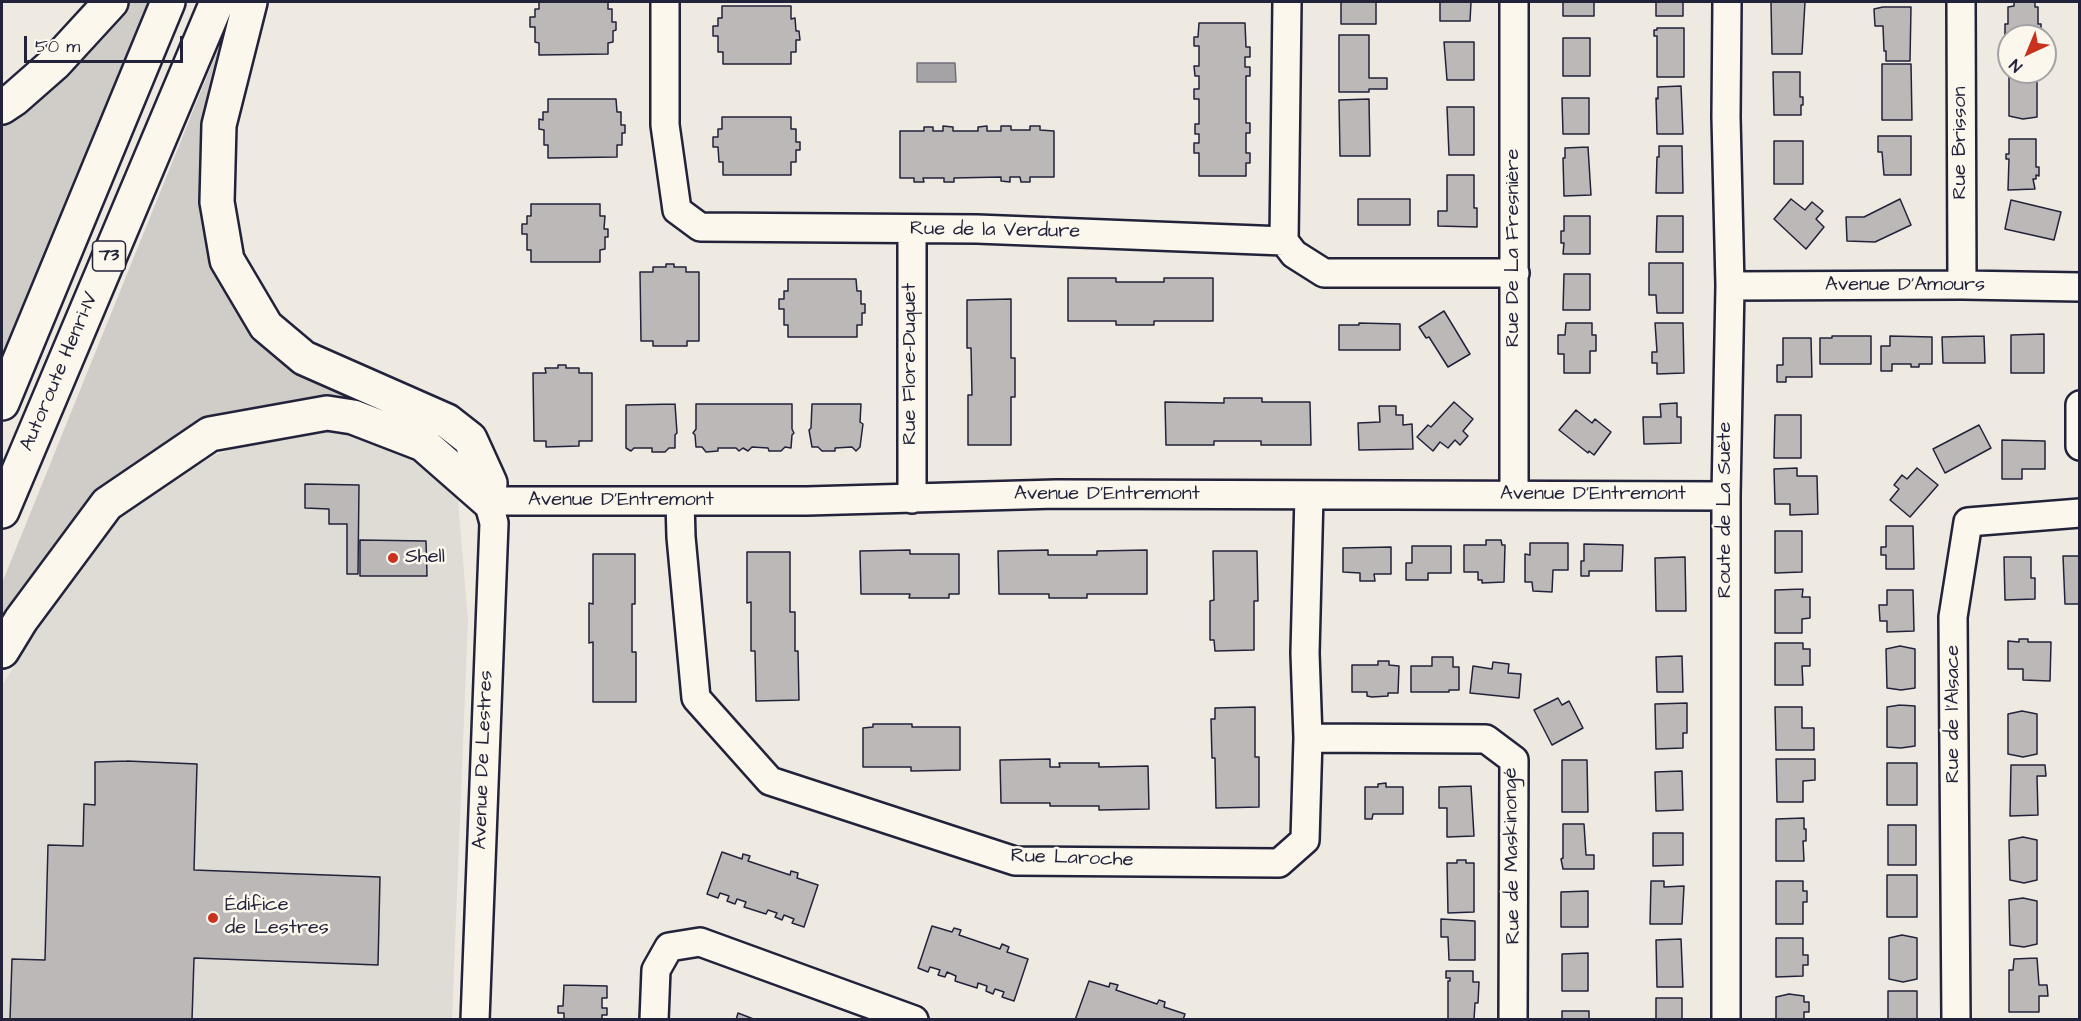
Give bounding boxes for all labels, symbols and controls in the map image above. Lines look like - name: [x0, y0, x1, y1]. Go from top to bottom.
- scale bar: [27, 24, 186, 62]
- north arrow: [1997, 24, 2057, 84]
- text: 50 m: [35, 34, 80, 59]
- text: N: [2005, 54, 2027, 77]
- street label: Rue Brisson: [1949, 87, 1973, 199]
- street label: Rue De La Fresnière: [1502, 149, 1526, 347]
- street label: Rue de la Verdure: [910, 218, 1080, 244]
- road number: 73: [92, 241, 126, 271]
- street label: Avenue D'Amours: [1825, 274, 1985, 298]
- street label: Rue Flore-Duquet: [899, 283, 923, 445]
- street label: Autoroute Henri-IV: [16, 289, 104, 455]
- street label: Route de La Suète: [1714, 422, 1738, 598]
- street label: Avenue D'Entremont: [1014, 483, 1200, 507]
- street label: Avenue D'Entremont: [1500, 483, 1686, 507]
- street label: Avenue D'Entremont: [528, 489, 714, 513]
- place label: Shell: [405, 546, 445, 570]
- marker: Shell: [386, 551, 400, 565]
- street label: Rue de l'Alsace: [1942, 645, 1966, 783]
- street label: Avenue De Lestres: [469, 670, 499, 850]
- street label: Rue de Maskinongé: [1499, 767, 1527, 945]
- street label: Rue Laroche: [1010, 845, 1134, 873]
- place label: Édifice de Lestres: [225, 894, 329, 941]
- marker: Édifice de Lestres: [206, 911, 220, 925]

